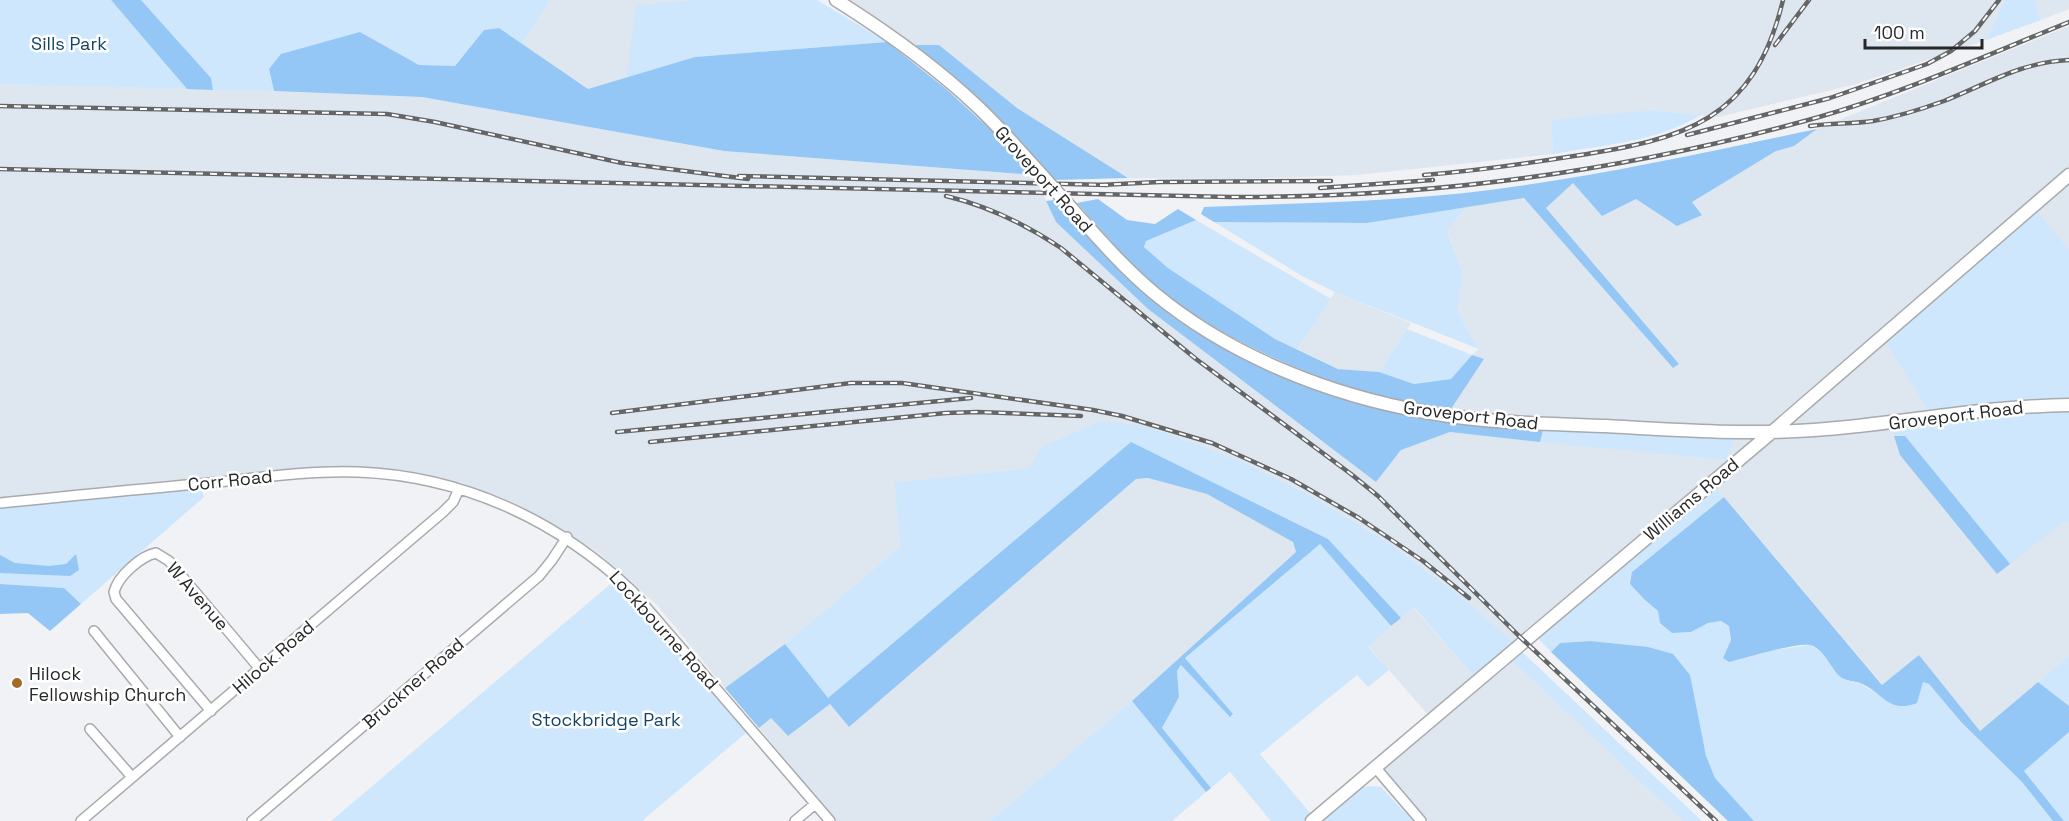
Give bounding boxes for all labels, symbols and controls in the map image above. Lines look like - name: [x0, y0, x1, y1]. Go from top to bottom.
- scale bar: [1865, 12, 1982, 50]
- text: 100 m: [1874, 21, 1925, 44]
- park label: Sills Park: [31, 32, 107, 55]
- street label: Groveport Road: [990, 121, 1098, 237]
- street label: Groveport Road: [1402, 395, 1540, 435]
- street label: Groveport Road: [1887, 395, 2025, 435]
- street label: Williams Road: [1639, 452, 1743, 546]
- street label: Corr Road: [186, 464, 274, 496]
- street label: W Avenue: [162, 557, 234, 635]
- street label: Lockbourne Road: [604, 566, 724, 694]
- street label: Hilock Road: [227, 615, 319, 699]
- street label: Bruckner Road: [357, 633, 469, 733]
- place label: Hilock Fellowship Church: [29, 662, 186, 706]
- marker: Hilock Fellowship Church: [10, 676, 24, 690]
- park label: Stockbridge Park: [531, 708, 681, 731]

